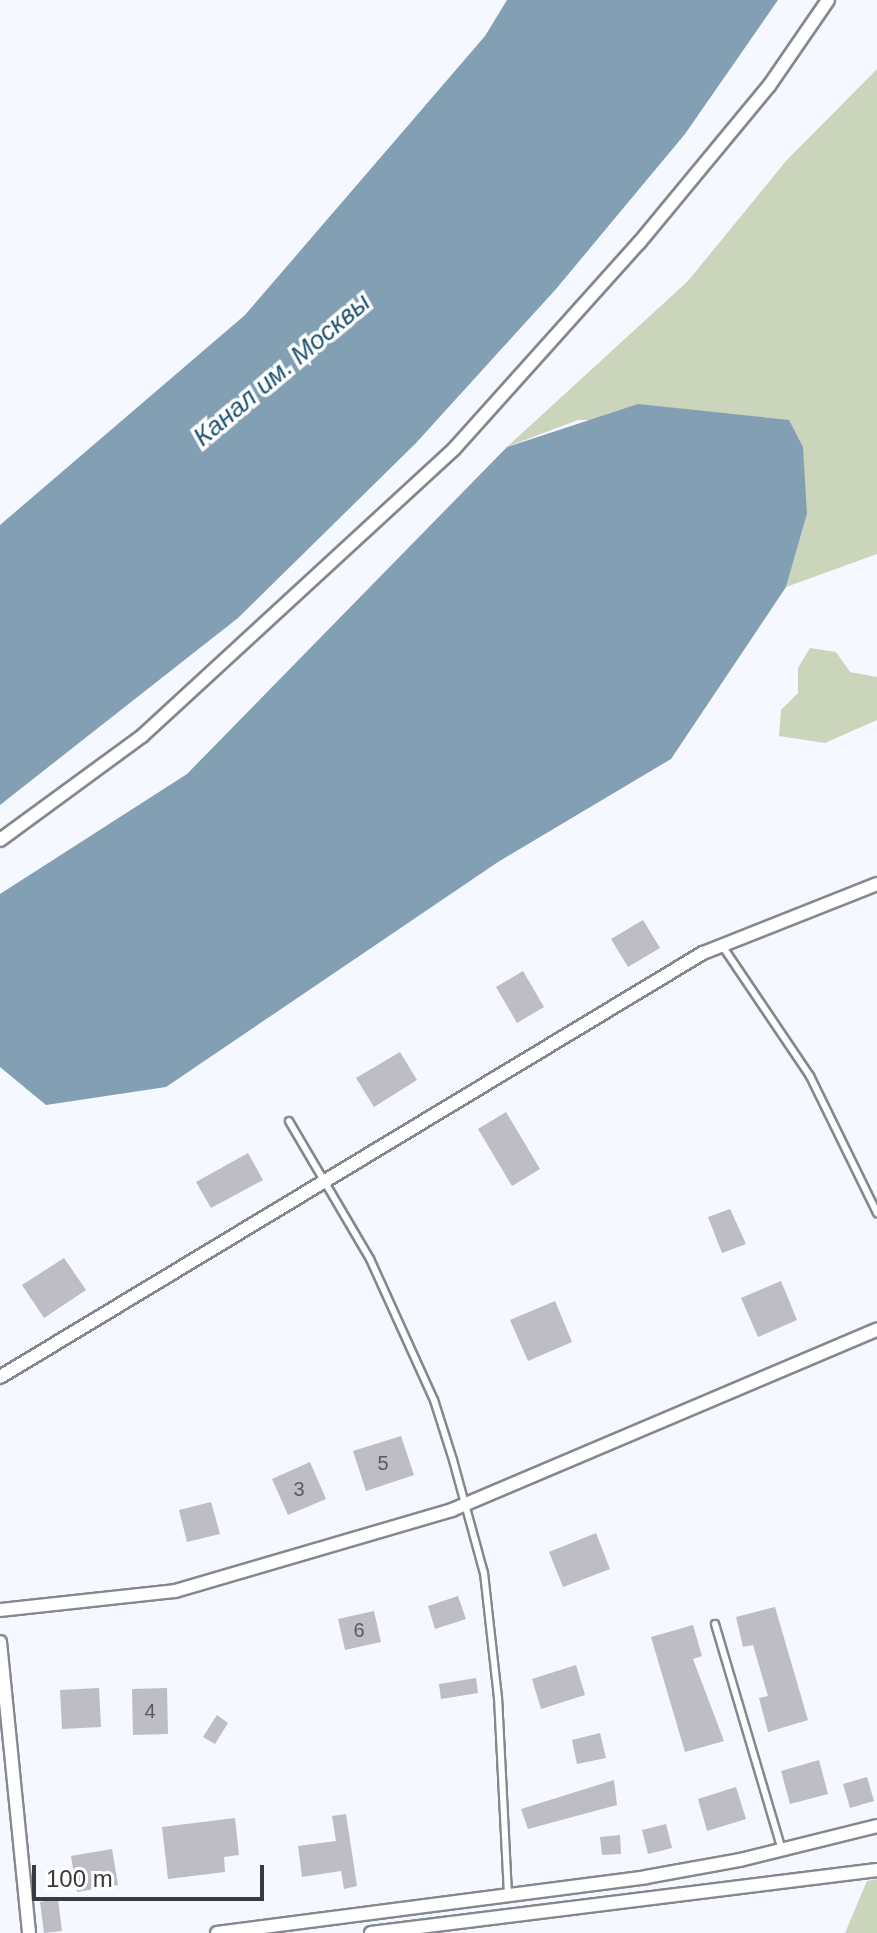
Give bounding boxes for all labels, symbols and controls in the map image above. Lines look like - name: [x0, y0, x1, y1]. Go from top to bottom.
- water label: Канал им. Москвы: [187, 287, 377, 453]
- house number: 5: [377, 1451, 389, 1475]
- house number: 3: [293, 1477, 305, 1501]
- house number: 6: [353, 1618, 365, 1642]
- house number: 4: [144, 1699, 156, 1723]
- scale bar: [36, 1849, 268, 1899]
- text: 100 m: [46, 1865, 113, 1892]

